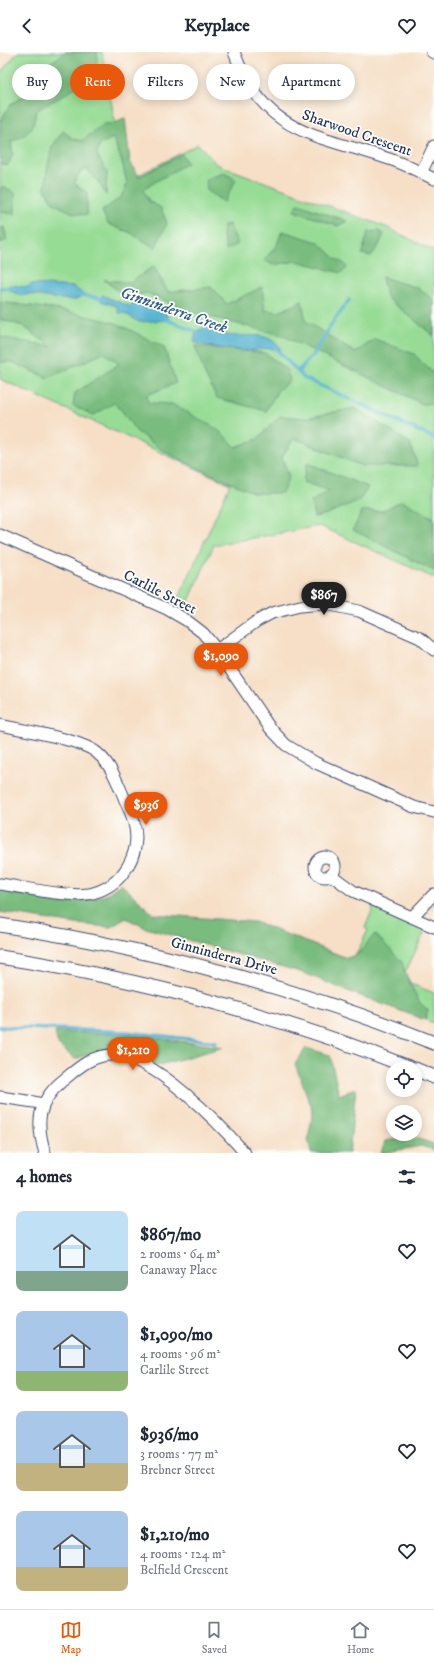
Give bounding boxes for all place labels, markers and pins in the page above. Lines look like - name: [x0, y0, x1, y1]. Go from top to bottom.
- pin: $867: [300, 582, 348, 616]
- pin: $1,090: [188, 643, 254, 677]
- pin: $936: [122, 792, 170, 826]
- pin: $1,210: [100, 1037, 166, 1071]

